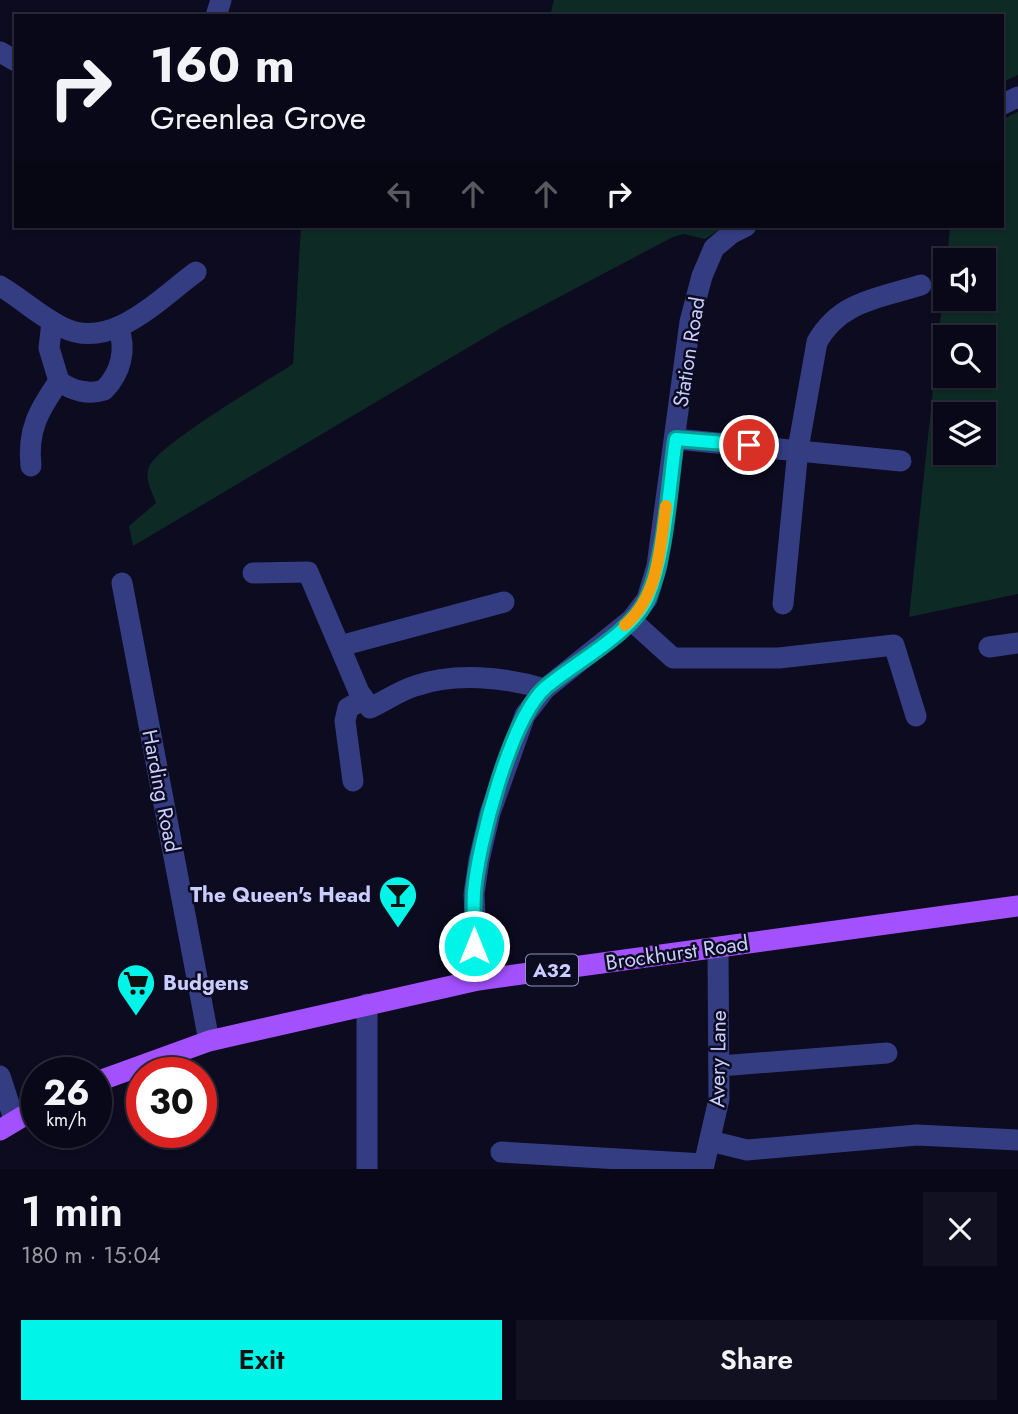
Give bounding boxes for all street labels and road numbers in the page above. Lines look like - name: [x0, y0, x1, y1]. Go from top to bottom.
- street label: Station Road: [665, 295, 713, 409]
- street label: Harding Road: [134, 727, 188, 855]
- street label: Brockhurst Road: [604, 928, 750, 978]
- road number: A32: [526, 954, 578, 986]
- street label: Avery Lane: [702, 1010, 734, 1108]

